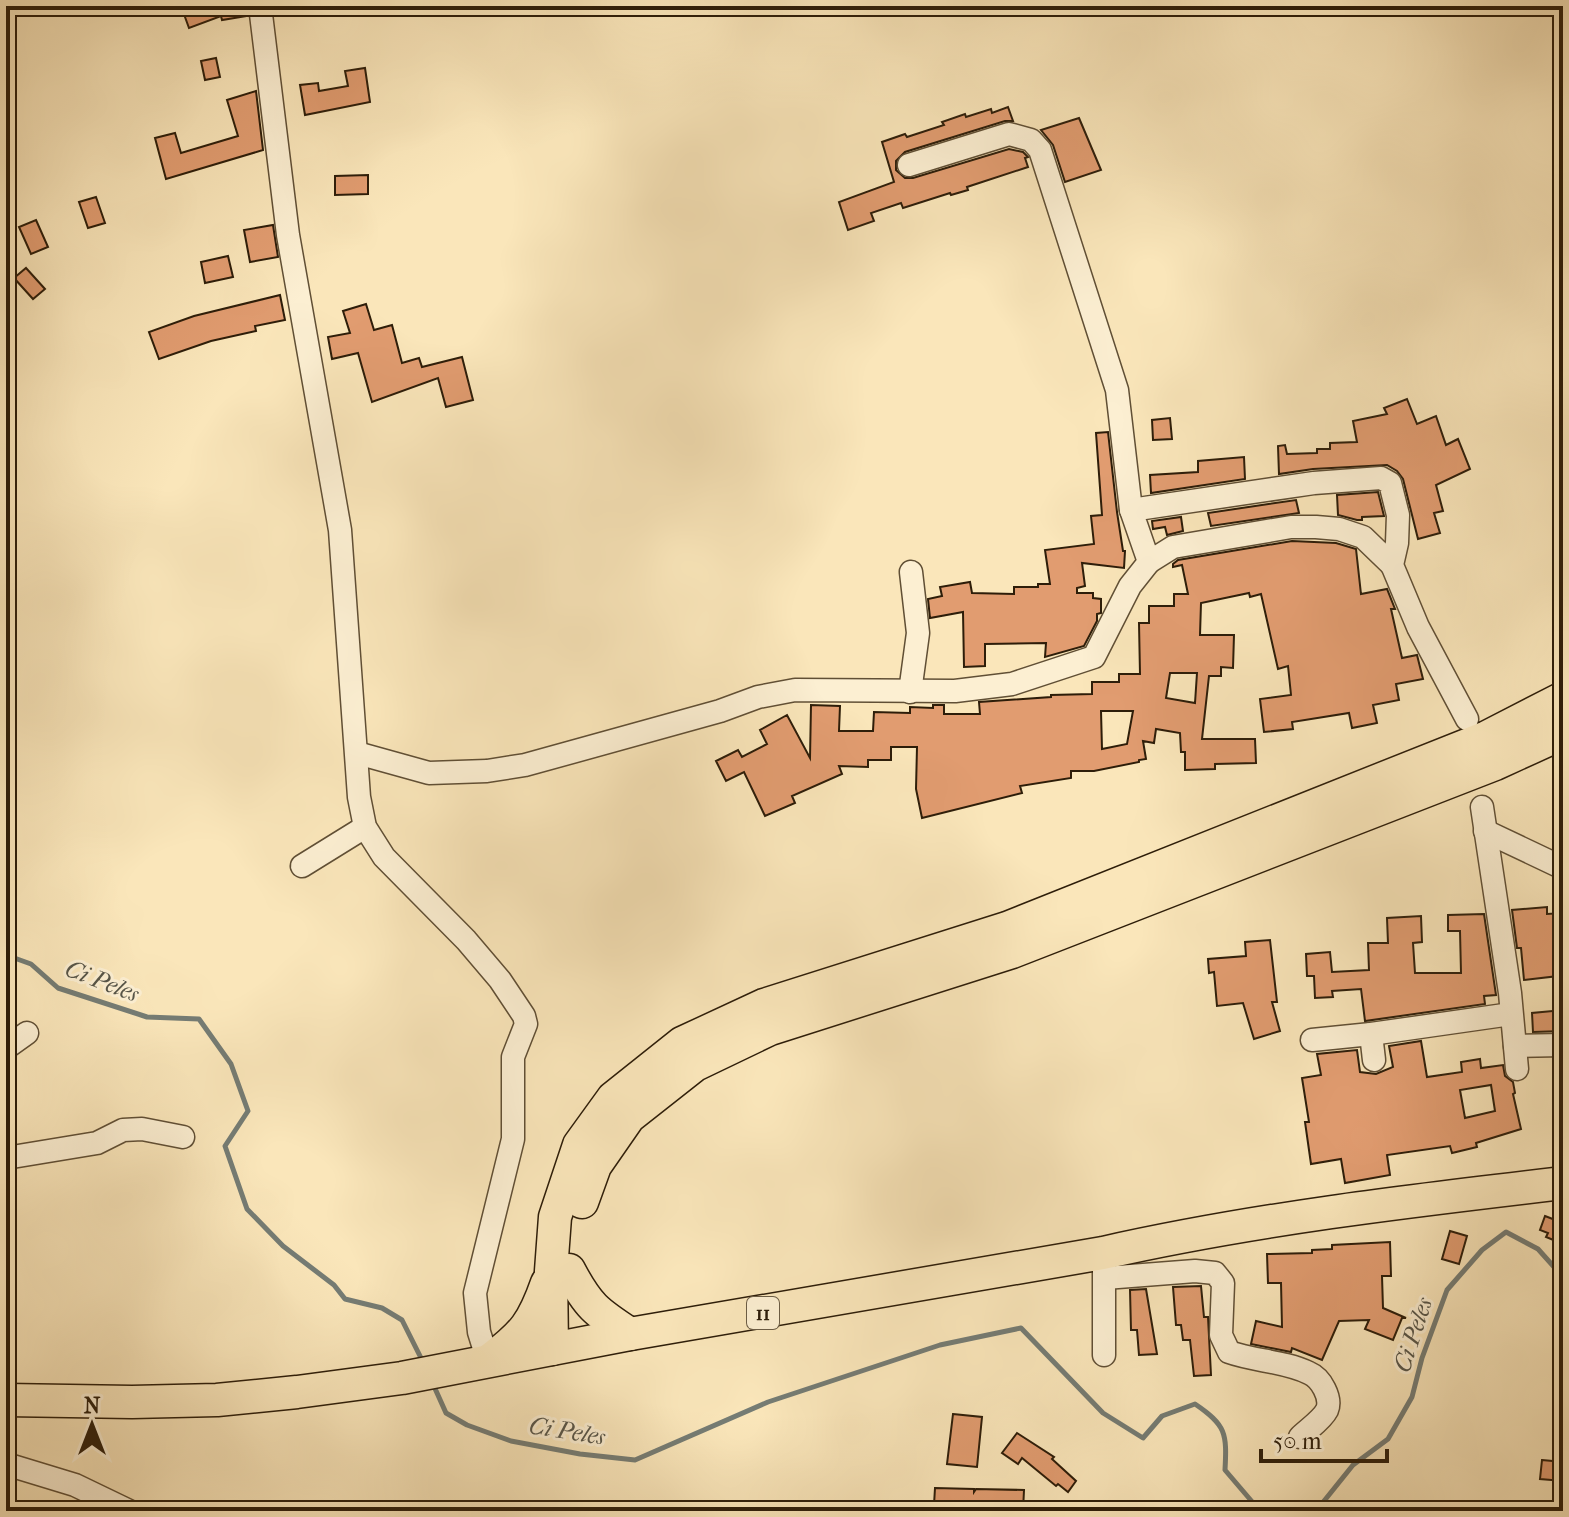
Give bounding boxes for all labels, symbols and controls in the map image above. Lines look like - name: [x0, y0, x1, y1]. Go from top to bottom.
- water label: Ci Peles: [61, 954, 143, 1008]
- water label: Ci Peles: [1388, 1294, 1438, 1376]
- road number: 11: [747, 1297, 779, 1329]
- north arrow: [52, 1385, 132, 1465]
- text: N: [84, 1393, 101, 1419]
- water label: Ci Peles: [527, 1411, 608, 1451]
- scale bar: [1261, 1413, 1387, 1463]
- text: 50 m: [1273, 1427, 1322, 1455]

